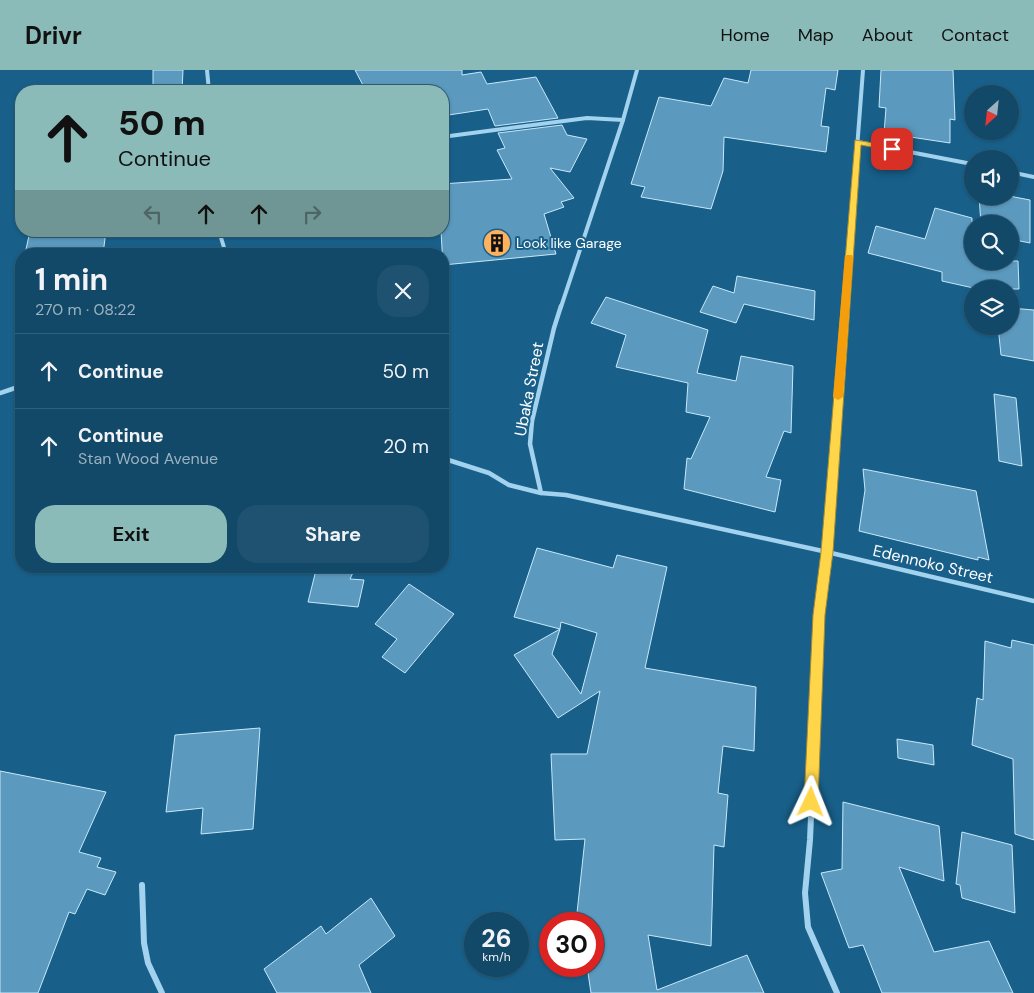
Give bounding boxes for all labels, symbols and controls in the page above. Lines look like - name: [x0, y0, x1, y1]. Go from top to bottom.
- text: Drivr: [25, 20, 82, 51]
- text: Home: [720, 23, 770, 47]
- text: Map: [798, 23, 834, 47]
- text: About: [862, 23, 913, 47]
- text: Contact: [941, 23, 1009, 47]
- north arrow: [964, 85, 1019, 140]
- map controls: [964, 85, 1019, 335]
- text: 50 m: [118, 100, 206, 146]
- icon: ahead: [35, 105, 100, 170]
- pin: [871, 128, 913, 170]
- icon: arrive: [878, 135, 906, 163]
- text: Continue: [118, 144, 211, 173]
- button: sound: [964, 150, 1019, 205]
- icon: left: [139, 200, 167, 228]
- icon: ahead: [192, 200, 220, 228]
- icon: ahead: [245, 200, 273, 228]
- icon: right: [298, 200, 326, 228]
- button: search: [964, 215, 1019, 270]
- building icon: Look like Garage: [482, 228, 512, 258]
- place label: Look like Garage: [516, 234, 622, 252]
- text: 1 min: [35, 260, 108, 299]
- button: close: [377, 265, 429, 317]
- button: layers: [964, 280, 1019, 335]
- text: 270 m · 08:22: [35, 299, 136, 320]
- street label: Ubaka Street: [510, 340, 548, 438]
- icon: ahead: [35, 357, 63, 385]
- text: Continue: [78, 359, 164, 384]
- text: 50 m: [382, 359, 429, 384]
- text: Continue: [78, 423, 164, 448]
- icon: ahead: [35, 432, 63, 460]
- text: 20 m: [383, 434, 429, 459]
- text: Stan Wood Avenue: [78, 448, 218, 469]
- button: Exit: [35, 505, 227, 563]
- button: Share: [237, 505, 429, 563]
- street label: Edennoko Street: [871, 540, 995, 588]
- position arrow: [784, 775, 836, 827]
- speed limit sign: 30: [539, 912, 604, 977]
- text: 26: [481, 922, 512, 955]
- text: km/h: [482, 949, 511, 965]

